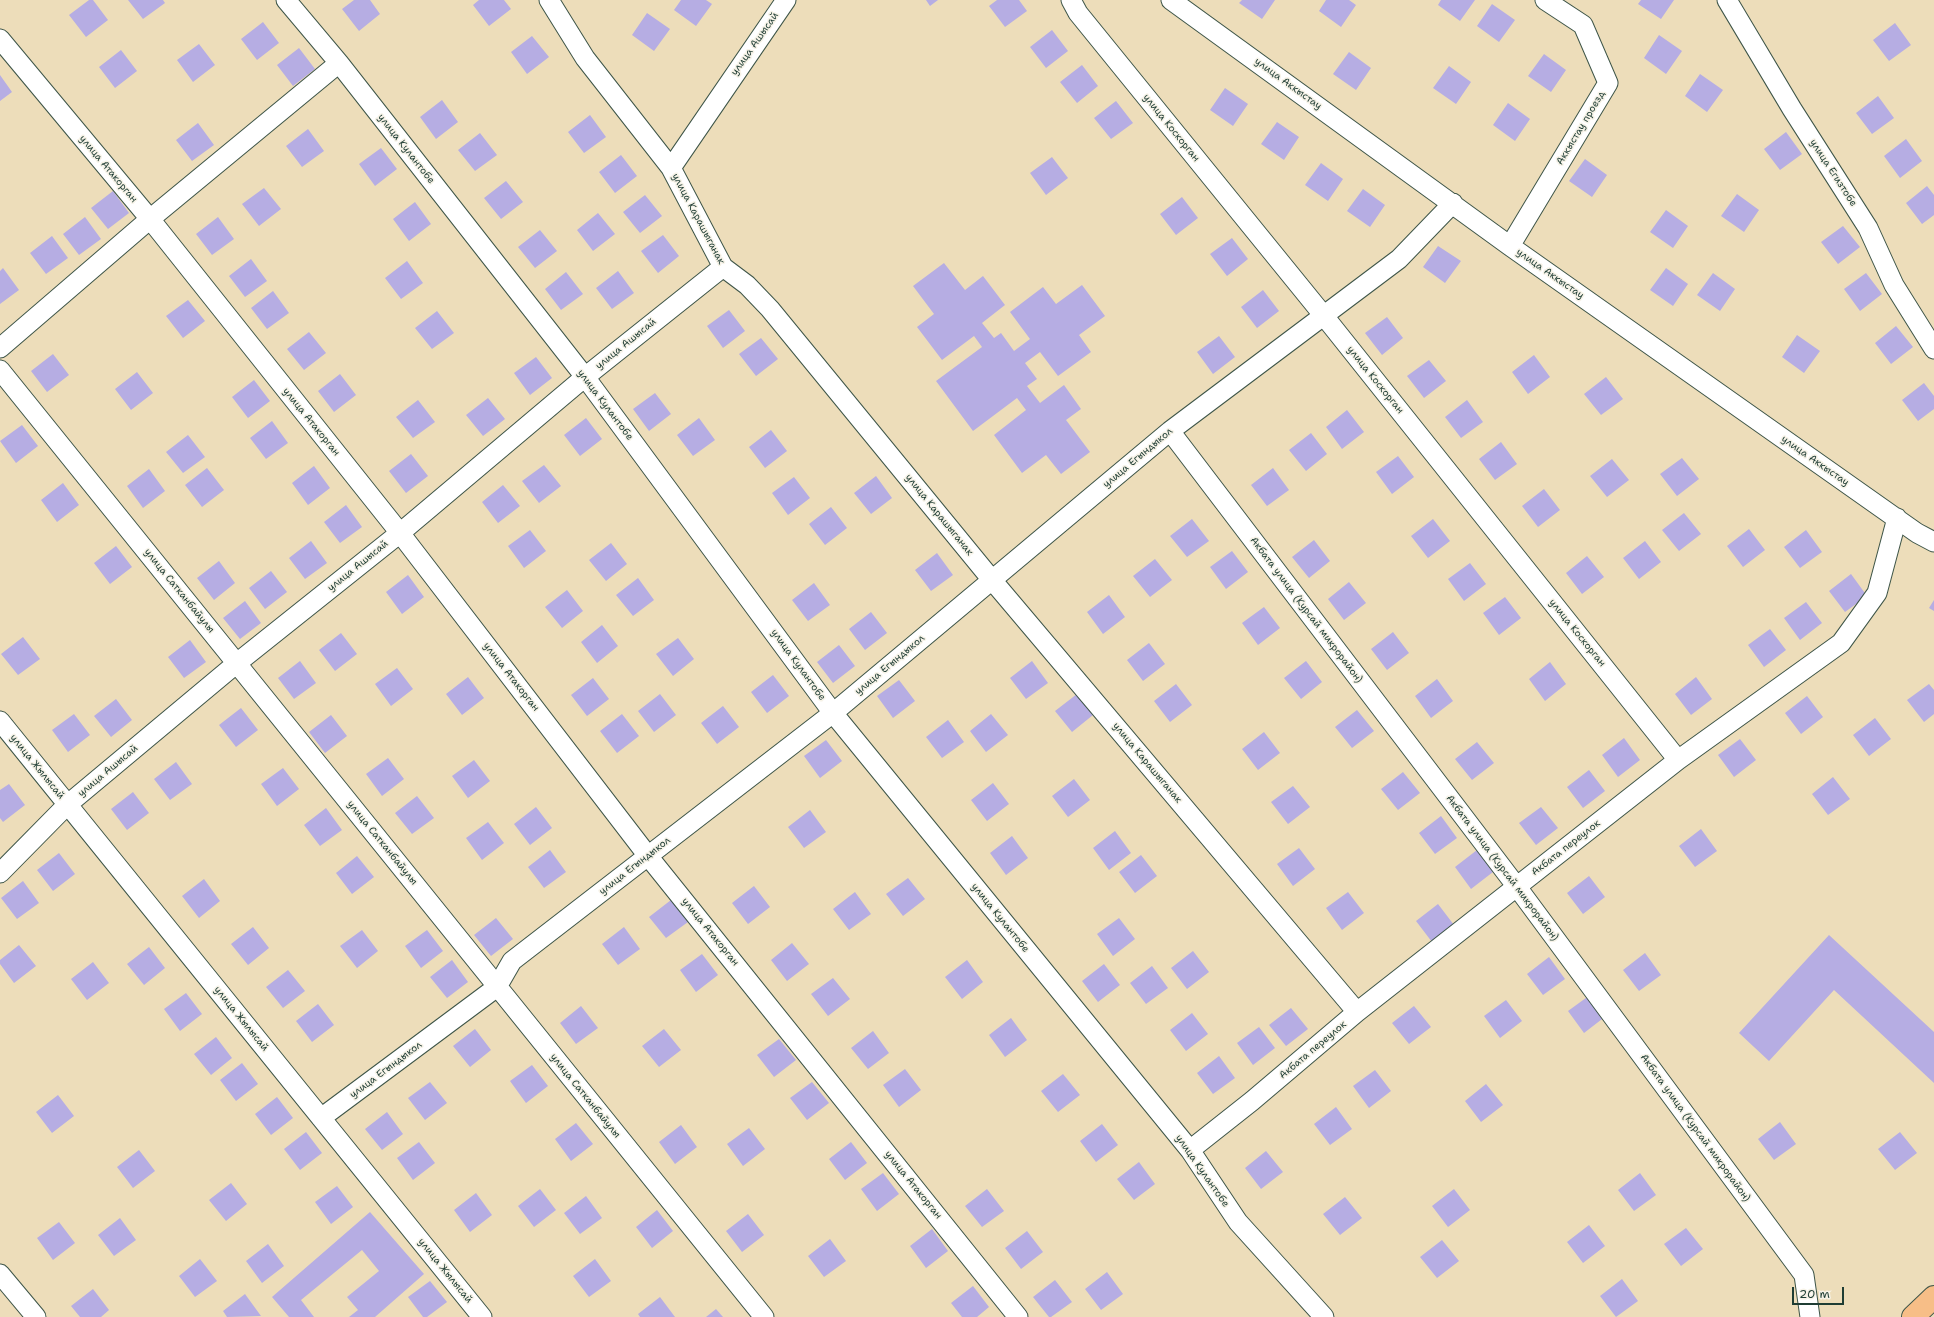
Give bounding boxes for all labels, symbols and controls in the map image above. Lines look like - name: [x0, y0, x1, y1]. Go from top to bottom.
- street label: улица Ашысай: [729, 10, 781, 78]
- street label: улица Аккыстау: [1252, 56, 1324, 112]
- street label: Аккыстау проезд: [1554, 89, 1608, 167]
- street label: улица Коскорган: [1140, 92, 1202, 164]
- street label: улица Кулантобе: [375, 112, 437, 186]
- street label: улица Атакорган: [76, 133, 140, 205]
- street label: улица Егизтобе: [1807, 137, 1859, 209]
- street label: улица Карашыганак: [669, 171, 727, 267]
- street label: улица Аккыстау: [1514, 246, 1586, 302]
- street label: улица Ашысай: [593, 316, 659, 372]
- street label: улица Коскорган: [1344, 344, 1406, 416]
- street label: улица Кулантобе: [574, 367, 636, 443]
- street label: улица Атакорган: [280, 386, 342, 458]
- street label: улица Егындыкол: [1101, 425, 1175, 491]
- street label: улица Аккыстау: [1779, 433, 1851, 489]
- street label: улица Карашыганак: [902, 472, 976, 558]
- street label: Акбата улица (Курсай микрорайон): [1247, 535, 1365, 685]
- street label: улица Ашысай: [325, 538, 391, 594]
- street label: улица Сатканбайулы: [141, 546, 217, 636]
- street label: улица Коскорган: [1546, 597, 1608, 669]
- street label: улица Кулантобе: [768, 627, 828, 703]
- street label: улица Егындыкол: [853, 632, 927, 698]
- street label: улица Атакорган: [480, 640, 542, 714]
- street label: улица Карашыганак: [1110, 720, 1184, 806]
- street label: улица Жылысай: [7, 732, 67, 802]
- street label: улица Ашысай: [76, 742, 140, 800]
- street label: Акбата улица (Курсай микрорайон): [1443, 793, 1561, 943]
- street label: улица Сатканбайулы: [344, 798, 420, 888]
- street label: Акбата переулок: [1529, 817, 1603, 879]
- street label: улица Егындыкол: [597, 834, 673, 898]
- street label: улица Кулантобе: [968, 881, 1032, 955]
- street label: улица Атакорган: [679, 896, 741, 968]
- street label: улица Жылысай: [211, 984, 271, 1054]
- street label: Акбата переулок: [1277, 1018, 1349, 1082]
- street label: улица Егындыкол: [348, 1039, 424, 1101]
- street label: улица Сатканбайулы: [547, 1051, 623, 1141]
- street label: Акбата улица (Курсай микрорайон): [1637, 1052, 1753, 1204]
- street label: улица Кулантобе: [1173, 1133, 1231, 1209]
- street label: улица Атакорган: [882, 1149, 944, 1221]
- street label: улица Жылысай: [415, 1236, 475, 1306]
- scale bar: [1794, 1279, 1846, 1305]
- text: 20 m: [1799, 1286, 1830, 1302]

